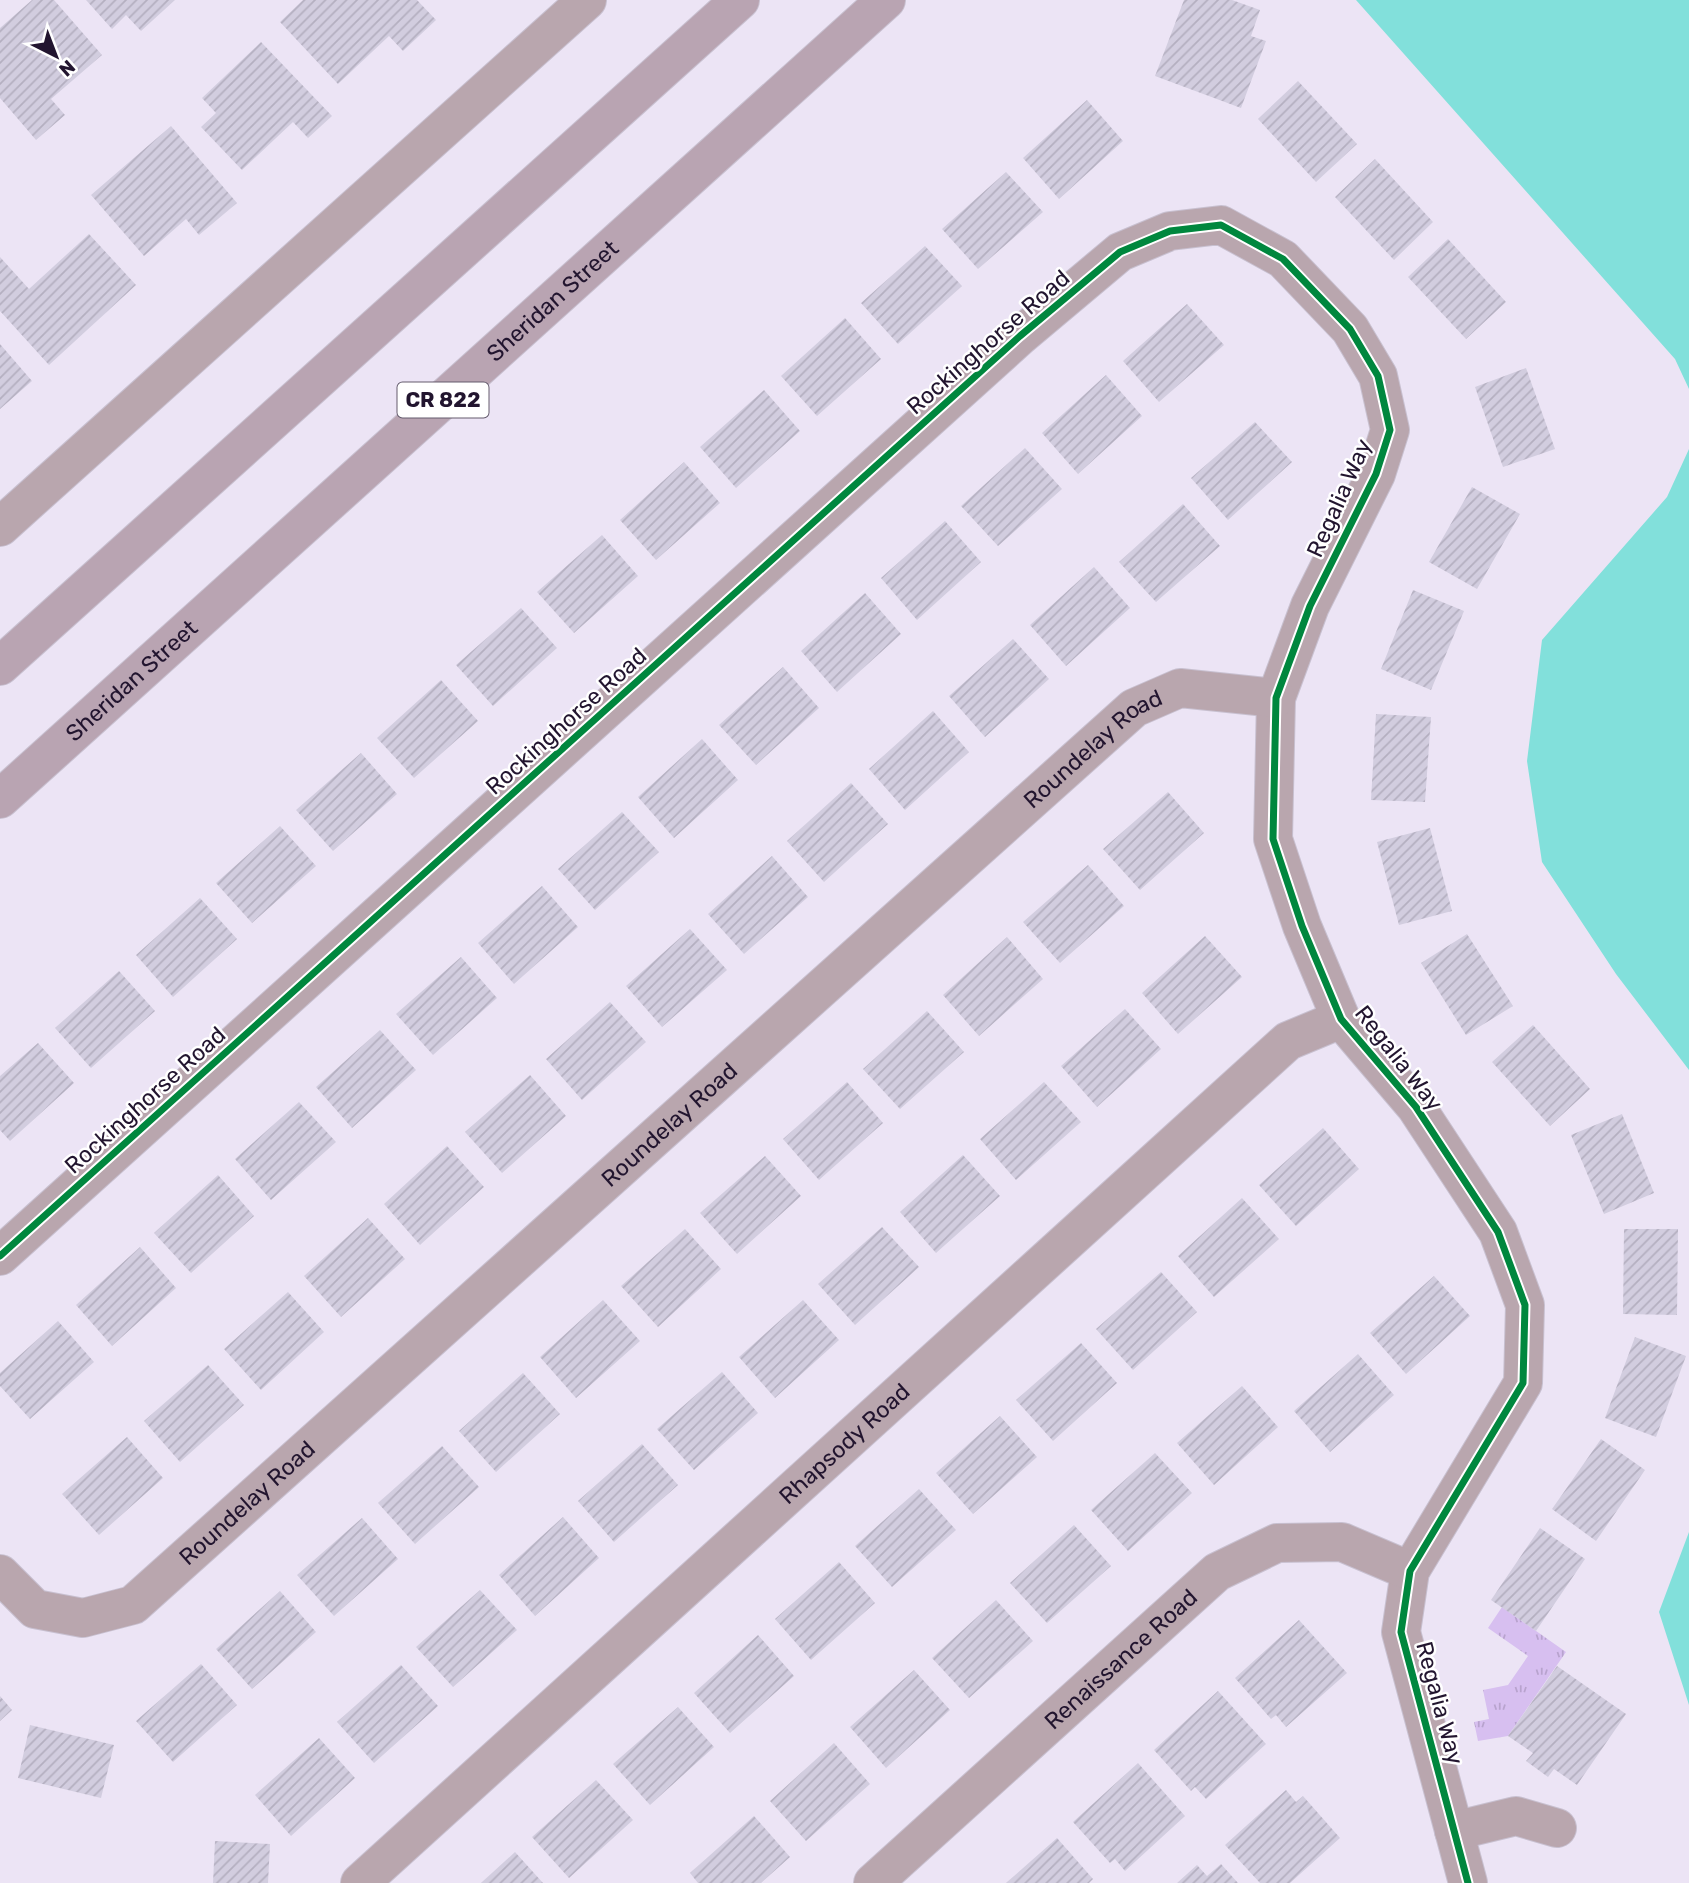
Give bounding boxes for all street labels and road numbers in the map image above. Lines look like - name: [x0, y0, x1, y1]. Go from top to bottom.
- street label: Sheridan Street: [481, 234, 624, 367]
- street label: Rockinghorse Road: [901, 264, 1075, 420]
- road number: CR 822: [398, 382, 488, 418]
- street label: Regalia Way: [1301, 434, 1378, 561]
- street label: Sheridan Street: [60, 614, 203, 747]
- street label: Rockinghorse Road: [480, 641, 652, 801]
- street label: Roundelay Road: [1018, 683, 1166, 814]
- street label: Regalia Way: [1349, 1000, 1449, 1117]
- street label: Rockinghorse Road: [59, 1020, 231, 1180]
- street label: Roundelay Road: [596, 1056, 743, 1193]
- street label: Rhapsody Road: [773, 1377, 915, 1510]
- street label: Roundelay Road: [173, 1435, 321, 1571]
- street label: Renaissance Road: [1039, 1583, 1203, 1735]
- street label: Regalia Way: [1410, 1638, 1470, 1768]

